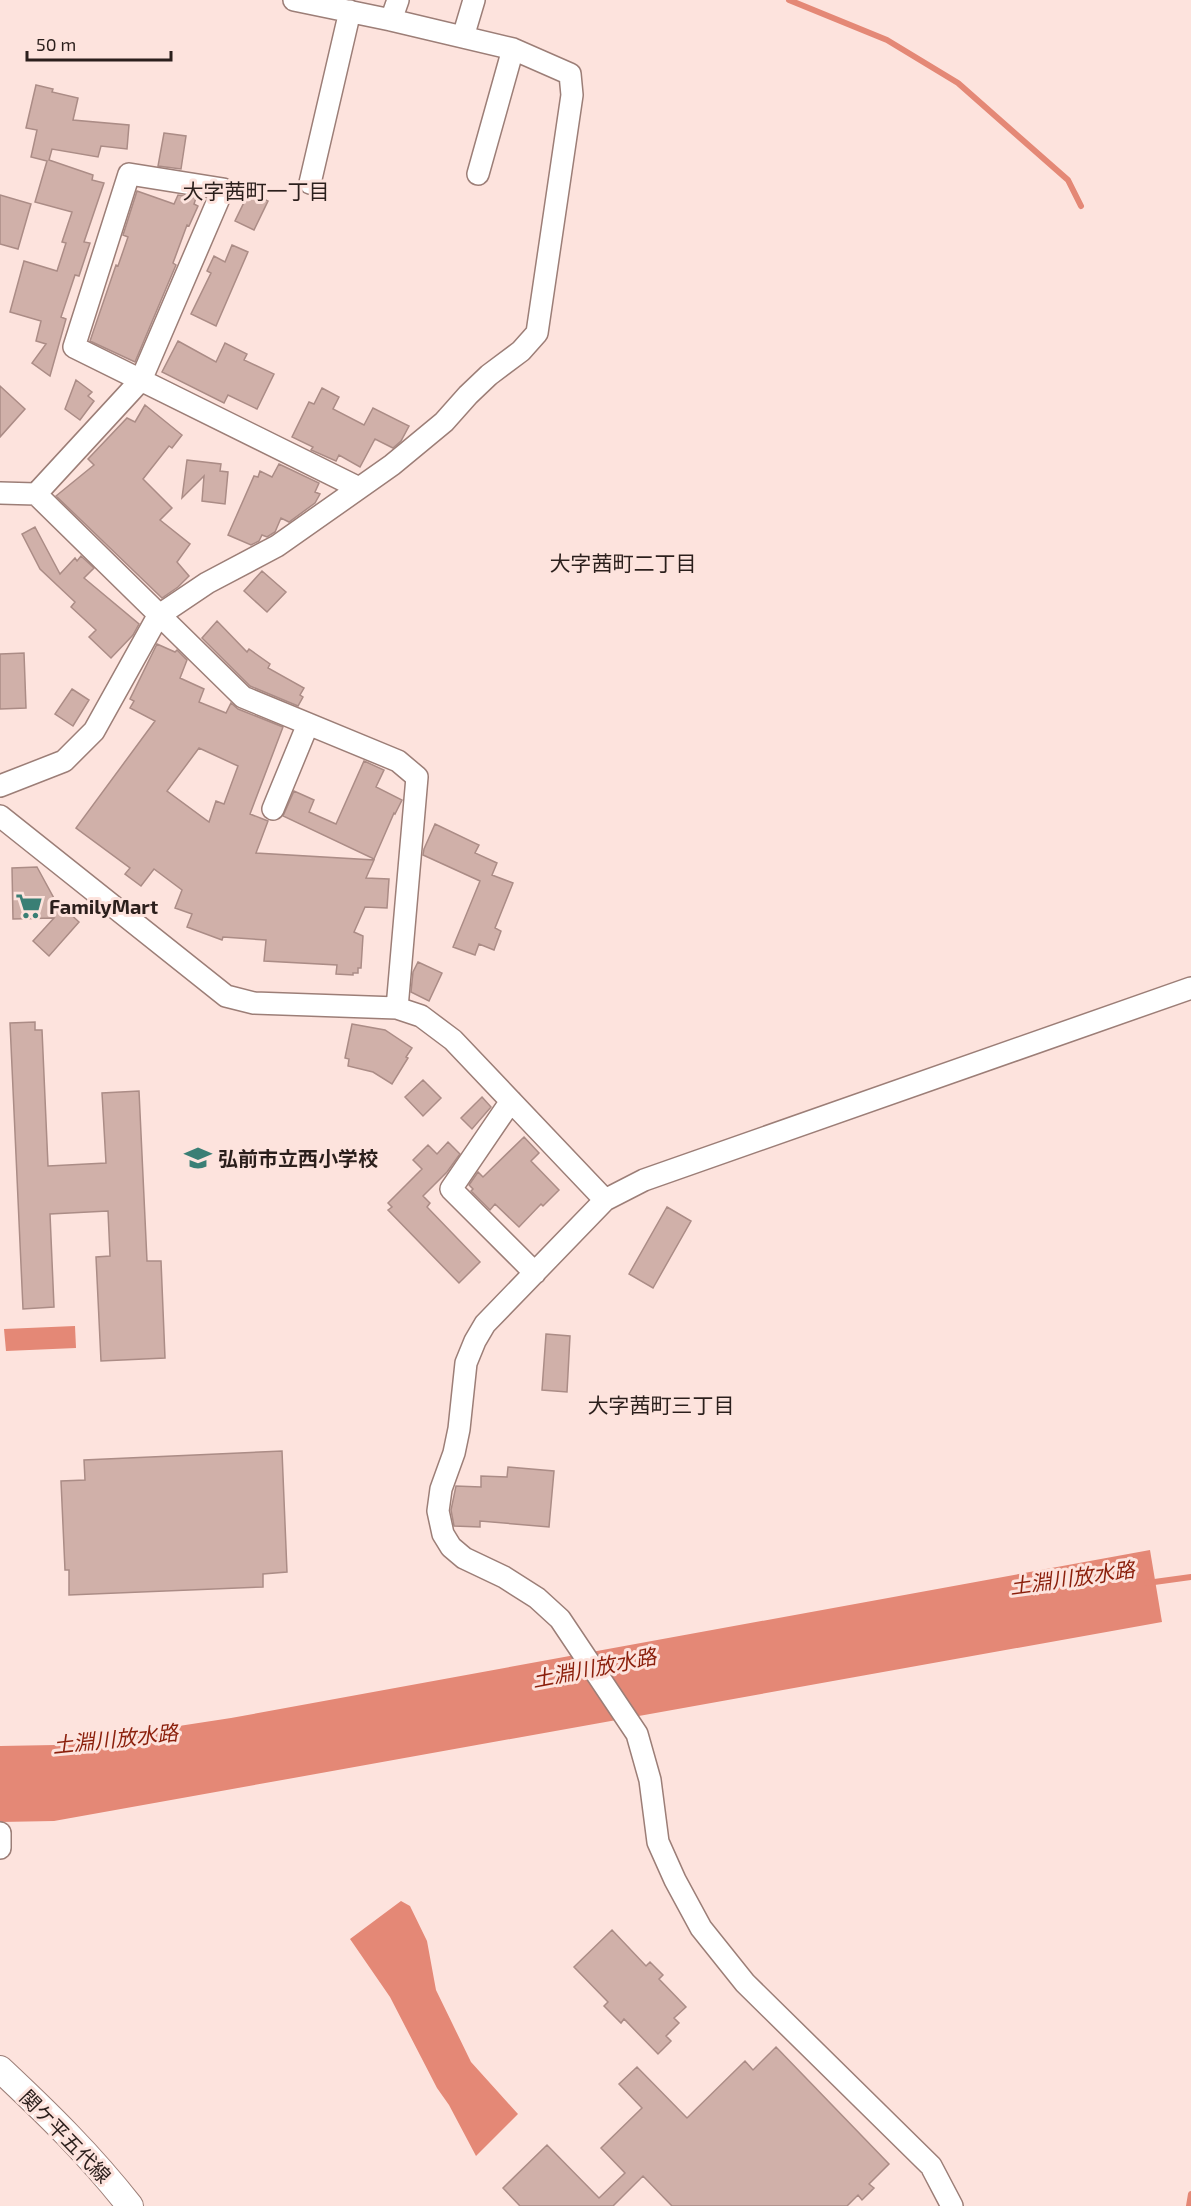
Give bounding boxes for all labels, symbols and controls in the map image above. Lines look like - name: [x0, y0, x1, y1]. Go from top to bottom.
- scale bar: [27, 24, 171, 62]
- text: 50 m: [36, 33, 76, 55]
- district label: 大字茜町一丁目: [183, 178, 330, 203]
- district label: 大字茜町二丁目: [550, 550, 697, 575]
- supermarket icon: FamilyMart: [14, 891, 44, 921]
- place label: FamilyMart: [49, 894, 158, 919]
- school or university icon: 弘前市立西小学校: [183, 1143, 213, 1173]
- place label: 弘前市立西小学校: [218, 1146, 378, 1170]
- district label: 大字茜町三丁目: [588, 1392, 735, 1417]
- water label: 土淵川放水路: [1008, 1556, 1138, 1598]
- water label: 土淵川放水路: [530, 1642, 660, 1691]
- water label: 土淵川放水路: [51, 1719, 181, 1757]
- street label: 関ケ平五代線: [16, 2085, 116, 2187]

